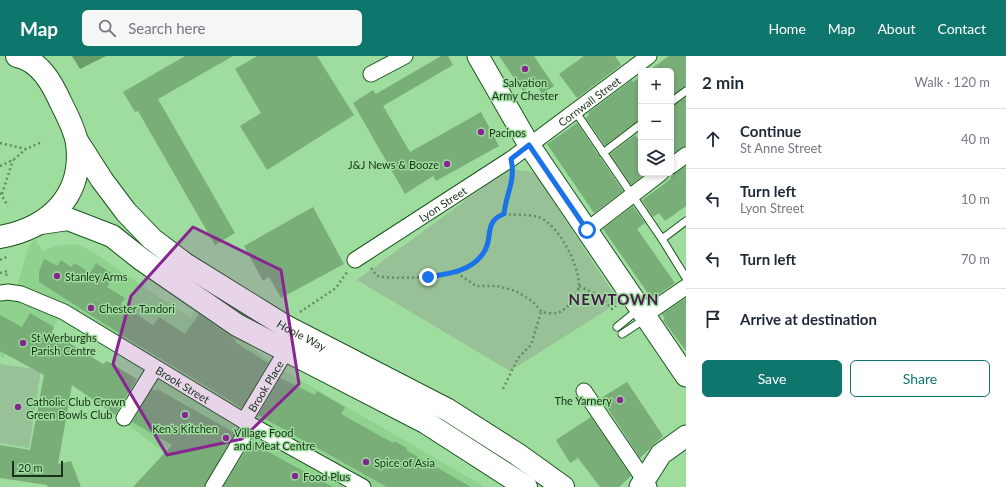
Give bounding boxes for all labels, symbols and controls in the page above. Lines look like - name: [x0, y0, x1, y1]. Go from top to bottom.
- search box: [82, 10, 362, 46]
- text: Map: [20, 17, 58, 40]
- icon: search: [96, 17, 118, 39]
- text: Search here: [128, 19, 206, 37]
- text: Home: [768, 20, 806, 37]
- text: Map: [828, 20, 855, 37]
- text: About: [877, 20, 915, 37]
- text: Contact: [937, 20, 986, 37]
- marker: Salvation Army Chester: [520, 64, 530, 74]
- map controls: [638, 68, 674, 176]
- button: +: [638, 68, 674, 104]
- text: 2 min: [702, 72, 744, 93]
- street label: Cornwall Street: [555, 73, 623, 128]
- text: Walk · 120 m: [914, 74, 990, 90]
- place label: Salvation Army Chester: [492, 76, 558, 102]
- button: −: [638, 104, 674, 140]
- text: Continue: [740, 122, 801, 140]
- place label: Pacinos: [489, 126, 526, 139]
- marker: Pacinos: [476, 127, 486, 137]
- icon: ahead: [702, 128, 724, 150]
- text: 40 m: [961, 131, 990, 147]
- button: layers: [638, 140, 674, 176]
- text: St Anne Street: [740, 140, 822, 156]
- place label: J&J News & Booze: [348, 158, 439, 171]
- marker: J&J News & Booze: [442, 159, 452, 169]
- text: Turn left: [740, 182, 796, 200]
- street label: Lyon Street: [416, 183, 469, 224]
- icon: left: [702, 188, 724, 210]
- text: 10 m: [961, 191, 990, 207]
- text: Lyon Street: [740, 200, 804, 216]
- route start: [578, 221, 596, 239]
- icon: left: [702, 248, 724, 270]
- text: Turn left: [740, 250, 796, 268]
- text: 70 m: [961, 251, 990, 267]
- route end: [419, 268, 437, 286]
- place label: Stanley Arms: [65, 270, 128, 283]
- marker: Stanley Arms: [52, 271, 62, 281]
- district label: NEWTOWN: [569, 290, 659, 308]
- place label: Chester Tandori: [99, 302, 175, 315]
- marker: Chester Tandori: [86, 303, 96, 313]
- icon: arrive: [702, 308, 724, 330]
- text: Arrive at destination: [740, 310, 877, 328]
- street label: Hoole Way: [275, 316, 329, 353]
- place label: St Werburghs Parish Centre: [31, 331, 97, 357]
- marker: St Werburghs Parish Centre: [18, 338, 28, 348]
- street label: Brook Place: [245, 358, 286, 414]
- button: Save: [702, 360, 842, 397]
- button: Share: [850, 360, 990, 397]
- street label: Brook Street: [154, 363, 212, 405]
- place label: The Yarnery: [555, 394, 612, 407]
- place label: Catholic Club Crown Green Bowls Club: [26, 395, 125, 421]
- marker: The Yarnery: [615, 395, 625, 405]
- marker: Catholic Club Crown Green Bowls Club: [13, 402, 23, 412]
- marker: Ken's Kitchen: [180, 410, 190, 420]
- place label: Ken's Kitchen: [152, 422, 218, 435]
- place label: Village Food and Meat Centre: [234, 426, 315, 452]
- marker: Village Food and Meat Centre: [221, 433, 231, 443]
- place label: Spice of Asia: [374, 456, 435, 469]
- marker: Spice of Asia: [361, 457, 371, 467]
- scale bar: [12, 459, 63, 478]
- text: 20 m: [18, 461, 43, 474]
- place label: Food Plus: [303, 470, 350, 483]
- marker: Food Plus: [290, 471, 300, 481]

